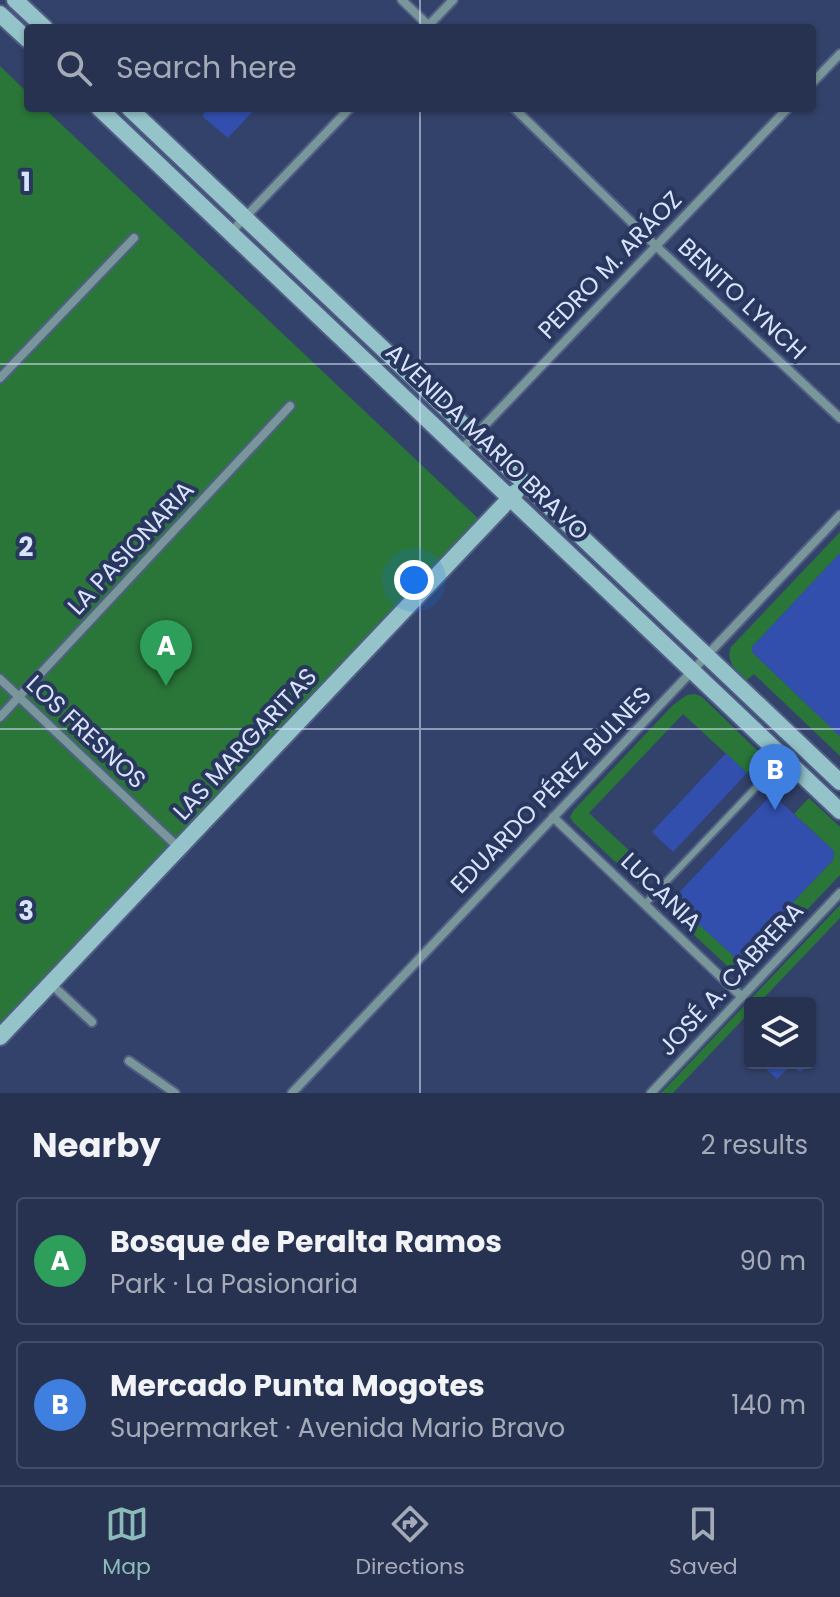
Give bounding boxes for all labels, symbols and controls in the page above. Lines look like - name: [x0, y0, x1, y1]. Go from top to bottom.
- search box: [24, 24, 816, 112]
- icon: search: [52, 46, 96, 90]
- text: Search here: [116, 46, 297, 89]
- text: 1: [21, 164, 31, 200]
- street label: PEDRO M. ARÁOZ: [530, 183, 689, 346]
- street label: BENITO LYNCH: [671, 230, 814, 367]
- street label: AVENIDA MARIO BRAVO: [379, 336, 596, 547]
- street label: LA PASIONARIA: [60, 474, 201, 622]
- text: 2: [19, 529, 34, 565]
- your location: [394, 560, 434, 600]
- pin: A: [140, 620, 192, 686]
- street label: LAS MARGARITAS: [165, 660, 324, 827]
- street label: LOS FRESNOS: [19, 668, 153, 796]
- street label: EDUARDO PÉREZ BULNES: [443, 679, 658, 900]
- pin: B: [749, 744, 801, 810]
- street label: LUCANIA: [614, 845, 709, 938]
- text: 3: [18, 893, 34, 929]
- street label: JOSÉ A. CABRERA: [651, 895, 811, 1063]
- map controls: [744, 997, 816, 1069]
- button: layers: [744, 997, 816, 1069]
- text: Nearby: [32, 1121, 161, 1169]
- text: 2 results: [701, 1127, 808, 1163]
- text: Bosque de Peralta Ramos: [110, 1220, 502, 1263]
- text: A: [50, 1243, 70, 1279]
- text: 90 m: [740, 1243, 806, 1279]
- text: Park · La Pasionaria: [110, 1266, 358, 1302]
- text: Mercado Punta Mogotes: [110, 1364, 485, 1407]
- text: B: [51, 1387, 69, 1423]
- text: 140 m: [731, 1387, 806, 1423]
- text: Supermarket · Avenida Mario Bravo: [110, 1410, 565, 1446]
- tab: Map: [102, 1502, 151, 1583]
- tab: Directions: [355, 1502, 465, 1583]
- tab: Saved: [669, 1502, 738, 1583]

